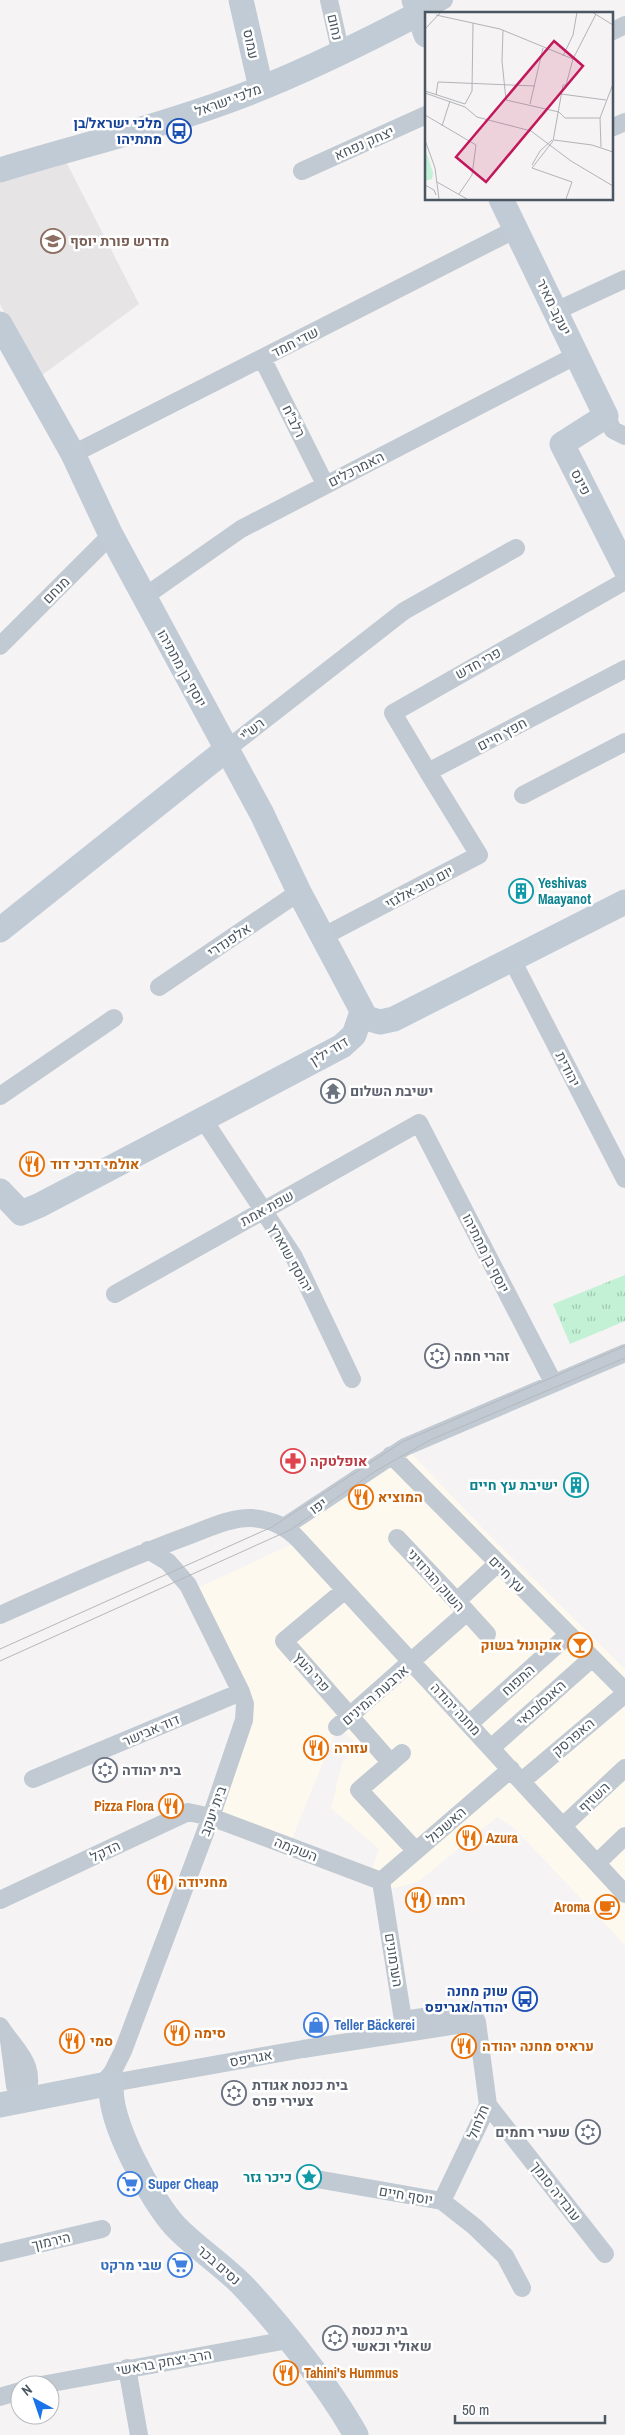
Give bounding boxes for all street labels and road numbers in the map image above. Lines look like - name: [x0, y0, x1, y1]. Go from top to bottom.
- street label: נחום: [323, 12, 347, 42]
- street label: עמוס: [239, 27, 263, 61]
- street label: מלכי ישראל: [192, 80, 264, 120]
- street label: יצחק נפחא: [331, 122, 397, 164]
- street label: יעקב מאיר: [533, 276, 575, 338]
- street label: שדי חמד: [268, 323, 322, 361]
- street label: רלב"ח: [278, 402, 310, 440]
- street label: האמרכלים: [325, 447, 387, 491]
- street label: פינס: [567, 466, 595, 498]
- street label: מנחם: [39, 573, 73, 607]
- street label: יוסף בן מתתיהו: [153, 626, 211, 710]
- street label: פרי חדש: [452, 643, 504, 683]
- street label: חפץ חיים: [474, 713, 530, 755]
- street label: רש"י: [236, 714, 268, 744]
- street label: יום טוב אלגזי: [382, 862, 456, 912]
- street label: אלפנדרי: [204, 919, 254, 961]
- street label: דוד ילין: [307, 1033, 351, 1069]
- street label: יהודית: [552, 1048, 584, 1090]
- street label: שפת אמת: [237, 1186, 297, 1230]
- street label: יוסף בן מתתיהו: [458, 1210, 514, 1296]
- street label: יהוסף שוארץ: [265, 1221, 317, 1295]
- street label: יפו: [306, 1494, 330, 1518]
- street label: השוק הגרוזיני: [403, 1545, 469, 1615]
- street label: עץ חיים: [485, 1552, 529, 1596]
- street label: פרי העץ: [290, 1648, 334, 1696]
- street label: התפוח: [498, 1660, 538, 1700]
- street label: ארבעת המינים: [338, 1661, 412, 1729]
- street label: האגס/בנאי: [513, 1676, 569, 1730]
- street label: מחנה יהודה: [427, 1679, 485, 1739]
- street label: דוד אבישר: [120, 1710, 182, 1750]
- street label: האפרסק: [548, 1714, 598, 1760]
- street label: השזיף: [574, 1778, 614, 1816]
- street label: בית יעקב: [196, 1783, 231, 1838]
- street label: האשכול: [422, 1803, 470, 1847]
- street label: השקמה: [272, 1833, 320, 1865]
- street label: הדקל: [87, 1836, 123, 1866]
- street label: הערמונים: [381, 1932, 407, 1988]
- street label: אגריפס: [228, 2045, 274, 2071]
- street label: חלחול: [463, 2102, 493, 2142]
- street label: עובדיה סומך: [527, 2157, 585, 2225]
- street label: יוסף חיים: [378, 2181, 434, 2209]
- street label: הירמוך: [30, 2228, 72, 2254]
- street label: נסים בכר: [193, 2241, 245, 2289]
- street label: הרב יצחק בראשי: [115, 2345, 213, 2379]

